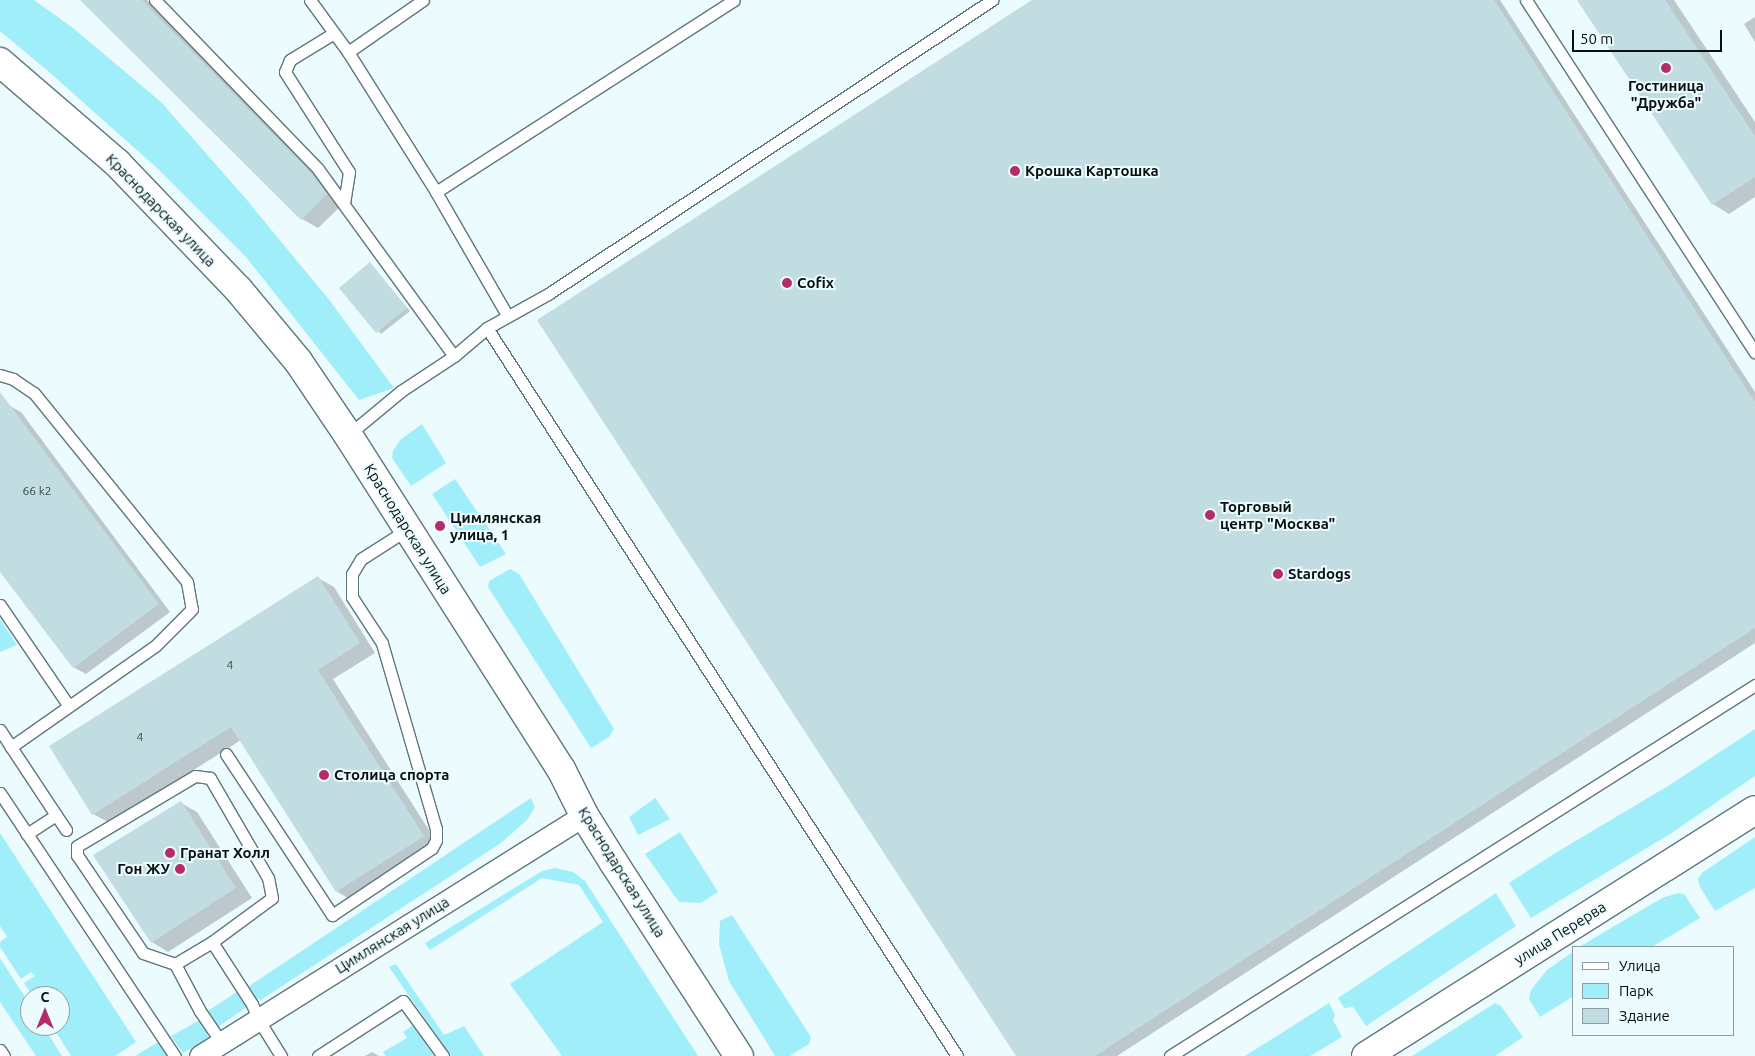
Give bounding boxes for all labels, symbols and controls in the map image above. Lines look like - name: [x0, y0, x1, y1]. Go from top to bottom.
- scale bar: [1575, 20, 1725, 52]
- text: 50 m: [1580, 30, 1613, 47]
- marker: Гостиница "Дружба": [1660, 62, 1672, 74]
- place label: Гостиница "Дружба": [1628, 76, 1704, 111]
- street label: Краснодарская улица: [102, 150, 220, 270]
- place label: Крошка Картошка: [1025, 162, 1159, 180]
- marker: Крошка Картошка: [1009, 165, 1021, 177]
- place label: Cofix: [797, 274, 834, 292]
- marker: Cofix: [781, 277, 793, 289]
- street label: Краснодарская улица: [361, 460, 455, 598]
- house number: 66 k2: [22, 484, 52, 498]
- place label: Торговый центр "Москва": [1220, 497, 1335, 532]
- place label: Цимлянская улица, 1: [450, 508, 541, 543]
- marker: Торговый центр "Москва": [1204, 509, 1216, 521]
- marker: Цимлянская улица, 1: [434, 520, 446, 532]
- place label: Stardogs: [1288, 565, 1351, 583]
- marker: Stardogs: [1272, 568, 1284, 580]
- house number: 4: [227, 658, 233, 672]
- house number: 4: [137, 730, 143, 744]
- place label: Столица спорта: [334, 766, 449, 784]
- marker: Столица спорта: [318, 769, 330, 781]
- street label: Краснодарская улица: [575, 803, 669, 941]
- place label: Гранат Холл: [180, 844, 270, 862]
- marker: Гранат Холл: [164, 847, 176, 859]
- place label: Гон ЖУ: [117, 860, 170, 878]
- marker: Гон ЖУ: [174, 863, 186, 875]
- street label: Цимлянская улица: [332, 893, 452, 977]
- street label: улица Перерва: [1511, 898, 1609, 968]
- legend: [1572, 946, 1735, 1036]
- text: Улица: [1619, 957, 1661, 974]
- text: Парк: [1619, 982, 1654, 999]
- north arrow: [20, 986, 70, 1036]
- text: С: [41, 989, 49, 1005]
- text: Здание: [1619, 1007, 1670, 1024]

